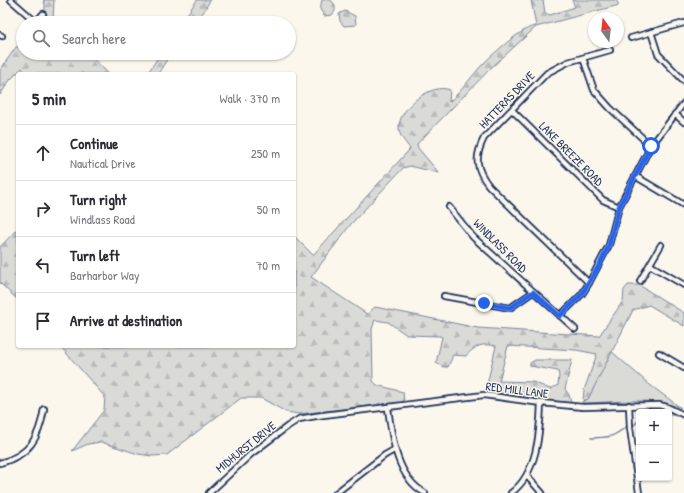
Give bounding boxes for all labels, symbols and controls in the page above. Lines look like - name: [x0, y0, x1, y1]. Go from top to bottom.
- north arrow: [588, 12, 624, 48]
- search box: [16, 16, 296, 60]
- icon: search: [30, 27, 52, 49]
- text: Search here: [62, 28, 126, 49]
- street label: HATTERAS DRIVE: [475, 67, 539, 132]
- text: 5 min: [32, 87, 66, 110]
- text: Walk · 370 m: [220, 89, 280, 107]
- street label: LAKE BREEZE ROAD: [535, 118, 607, 190]
- text: Continue: [70, 133, 118, 154]
- route start: [642, 137, 660, 155]
- icon: ahead: [32, 142, 54, 164]
- text: 250 m: [251, 144, 280, 162]
- text: Nautical Drive: [70, 154, 136, 172]
- text: Turn right: [70, 189, 126, 210]
- icon: right: [32, 198, 54, 220]
- text: 50 m: [257, 200, 280, 218]
- text: Windlass Road: [70, 210, 135, 228]
- street label: WINDLASS ROAD: [470, 215, 531, 277]
- text: Turn left: [70, 245, 120, 266]
- icon: left: [32, 254, 54, 276]
- text: 70 m: [256, 256, 280, 274]
- text: Barharbor Way: [70, 266, 139, 284]
- route end: [475, 294, 493, 312]
- icon: arrive: [32, 310, 54, 332]
- text: Arrive at destination: [70, 310, 182, 331]
- street label: RED MILL LANE: [485, 377, 550, 402]
- map controls: [636, 409, 672, 481]
- button: +: [636, 409, 672, 445]
- street label: MIDHURST DRIVE: [212, 417, 280, 476]
- button: −: [636, 445, 672, 481]

